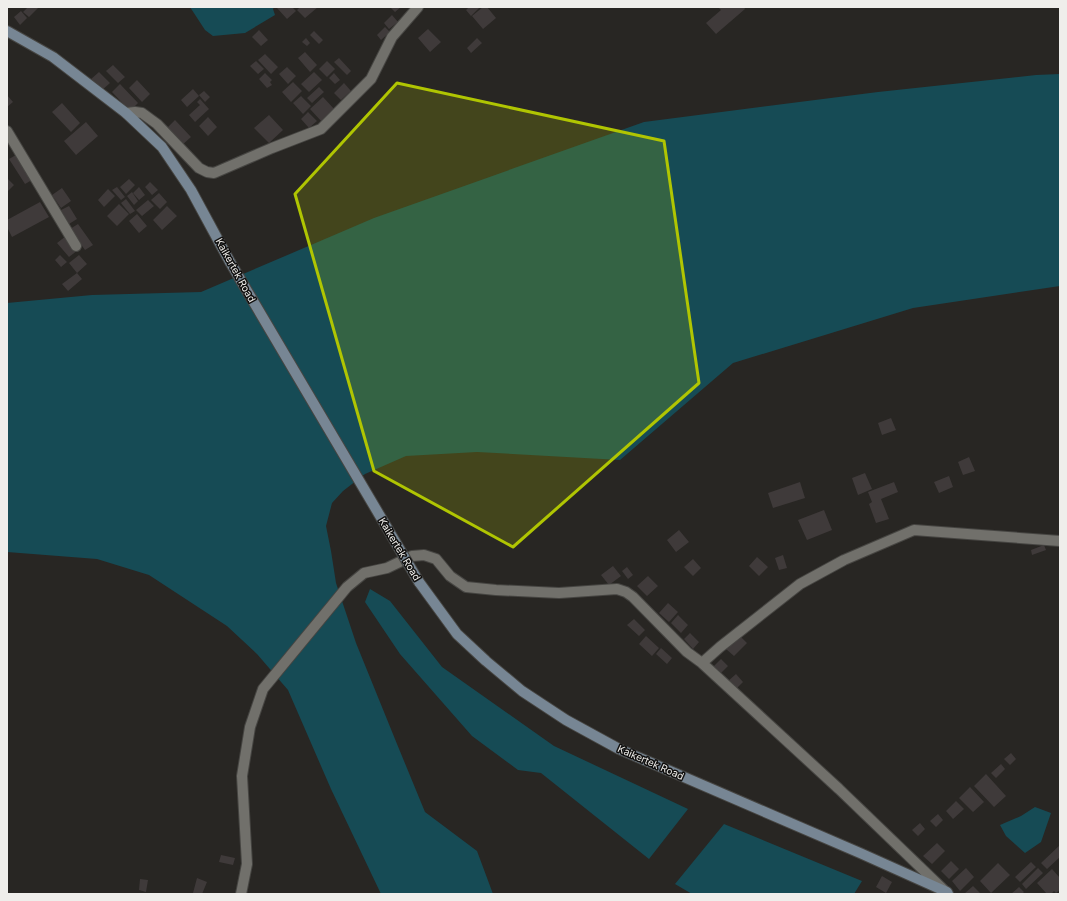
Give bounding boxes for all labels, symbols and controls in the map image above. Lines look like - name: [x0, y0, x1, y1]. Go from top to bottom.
- street label: Kaikertek Road: [213, 236, 259, 304]
- street label: Kaikertek Road: [377, 515, 423, 583]
- street label: Kaikertek Road: [616, 742, 686, 782]

